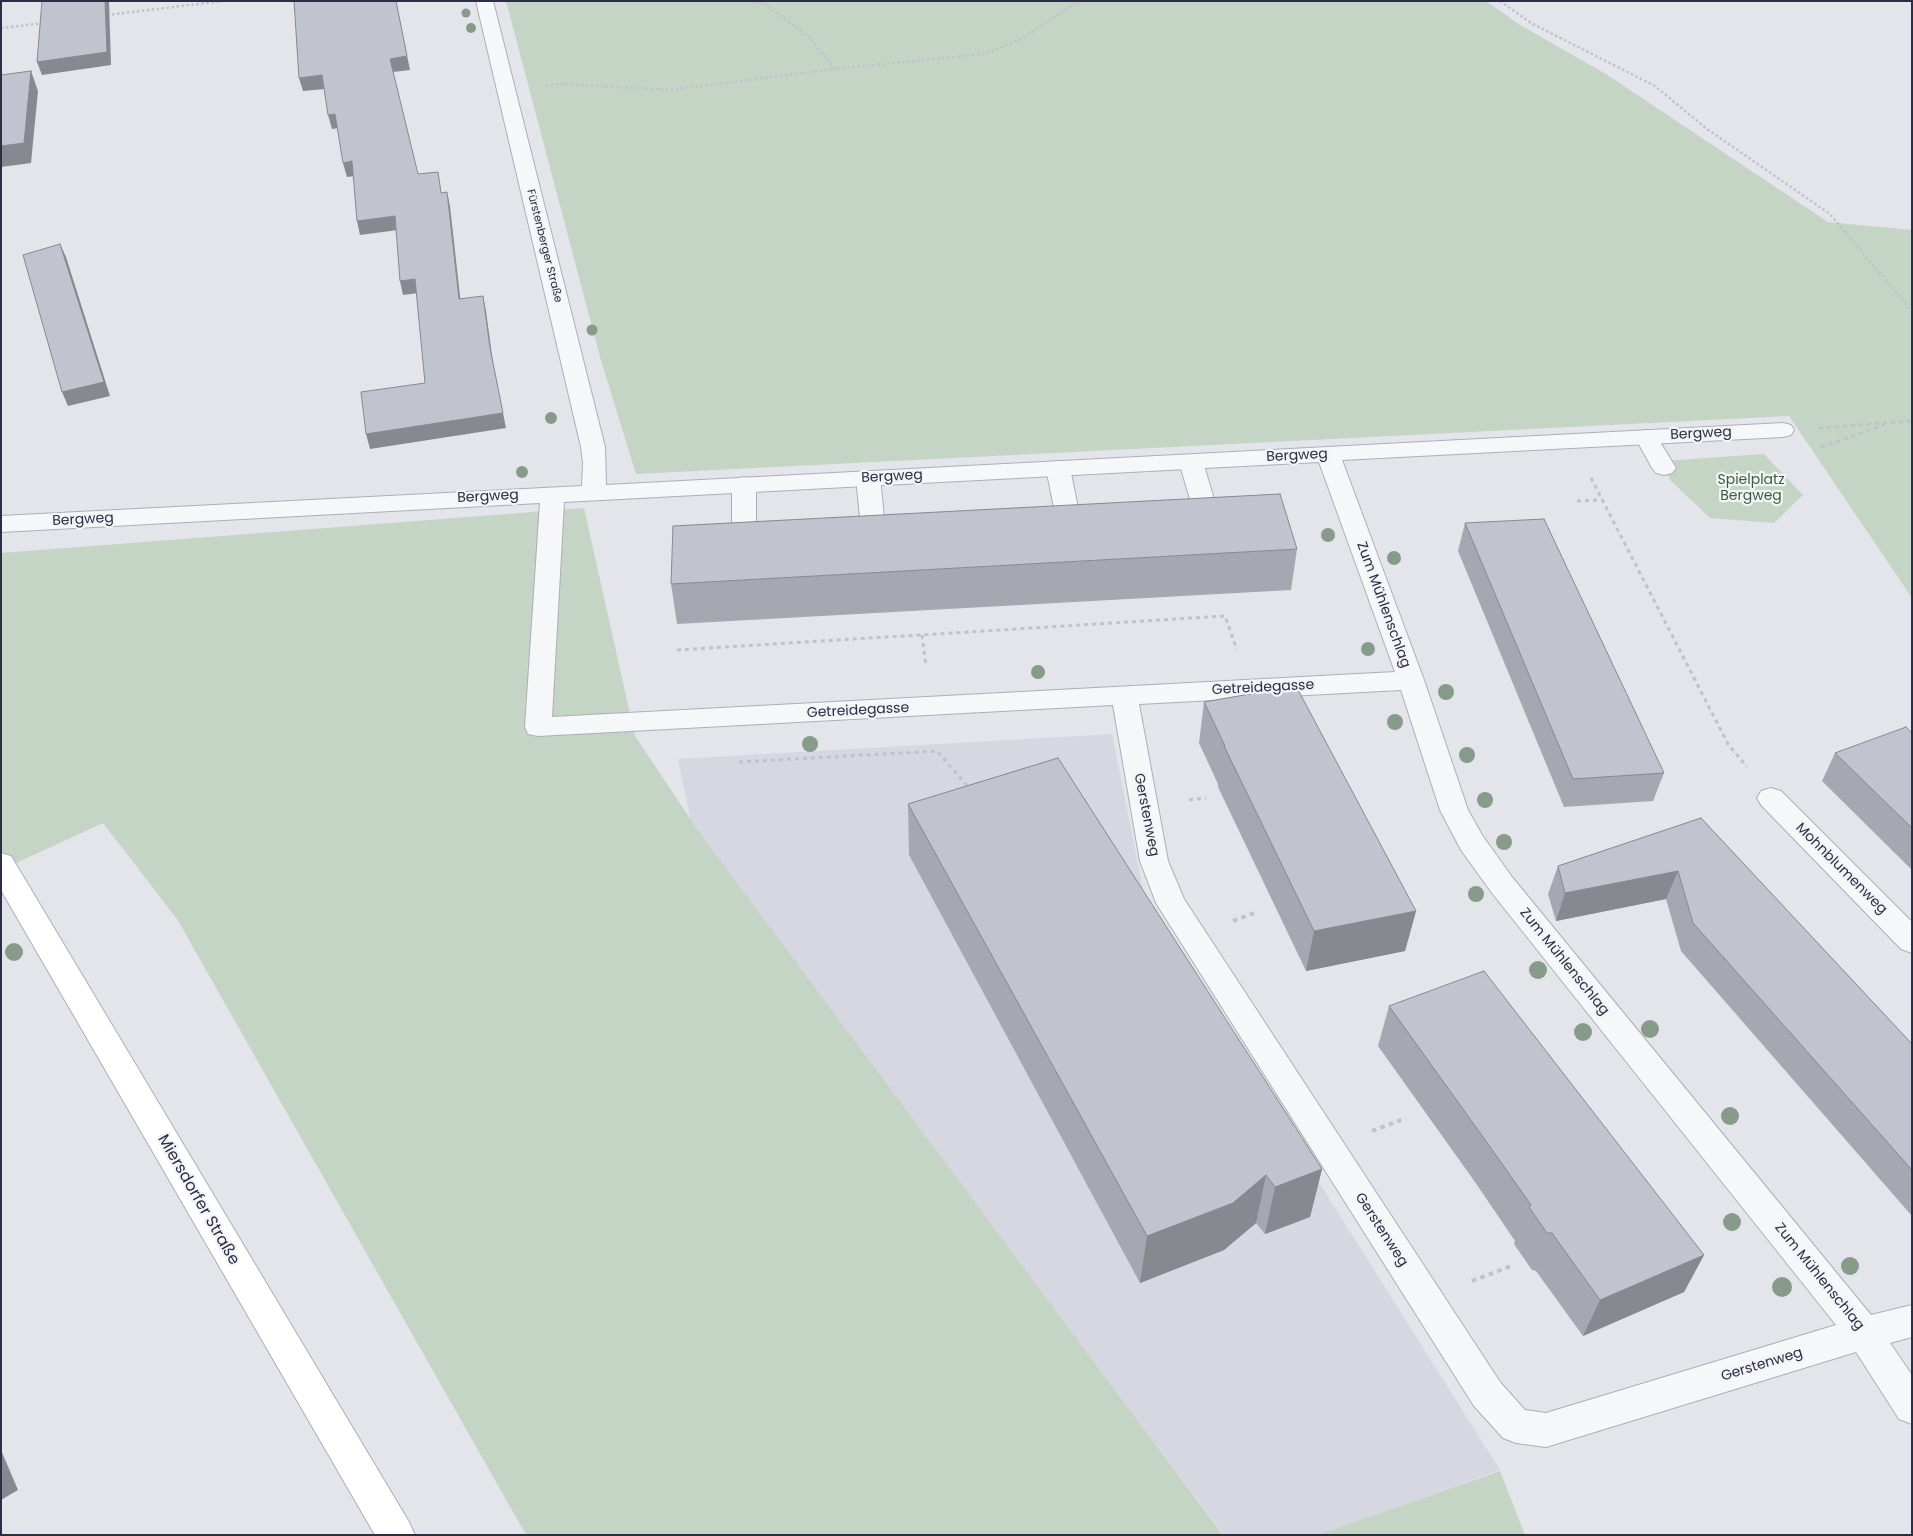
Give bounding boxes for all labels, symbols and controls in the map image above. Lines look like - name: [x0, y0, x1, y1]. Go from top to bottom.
- street label: Fürstenberger Straße: [524, 188, 564, 304]
- street label: Bergweg: [1670, 424, 1732, 444]
- street label: Bergweg: [1266, 446, 1328, 466]
- street label: Bergweg: [861, 467, 923, 487]
- park label: Spielplatz Bergweg: [1717, 472, 1785, 504]
- street label: Bergweg: [457, 487, 519, 507]
- street label: Bergweg: [52, 510, 114, 530]
- street label: Zum Mühlenschlag: [1352, 540, 1414, 670]
- street label: Getreidegasse: [1211, 677, 1315, 699]
- street label: Getreidegasse: [806, 700, 910, 722]
- street label: Gerstenweg: [1130, 772, 1162, 858]
- street label: Mohnblumenweg: [1792, 820, 1890, 918]
- street label: Zum Mühlenschlag: [1516, 905, 1612, 1019]
- street label: Miersdorfer Straße: [153, 1131, 243, 1269]
- street label: Gerstenweg: [1351, 1190, 1411, 1270]
- street label: Zum Mühlenschlag: [1771, 1220, 1867, 1334]
- street label: Gerstenweg: [1719, 1345, 1805, 1385]

